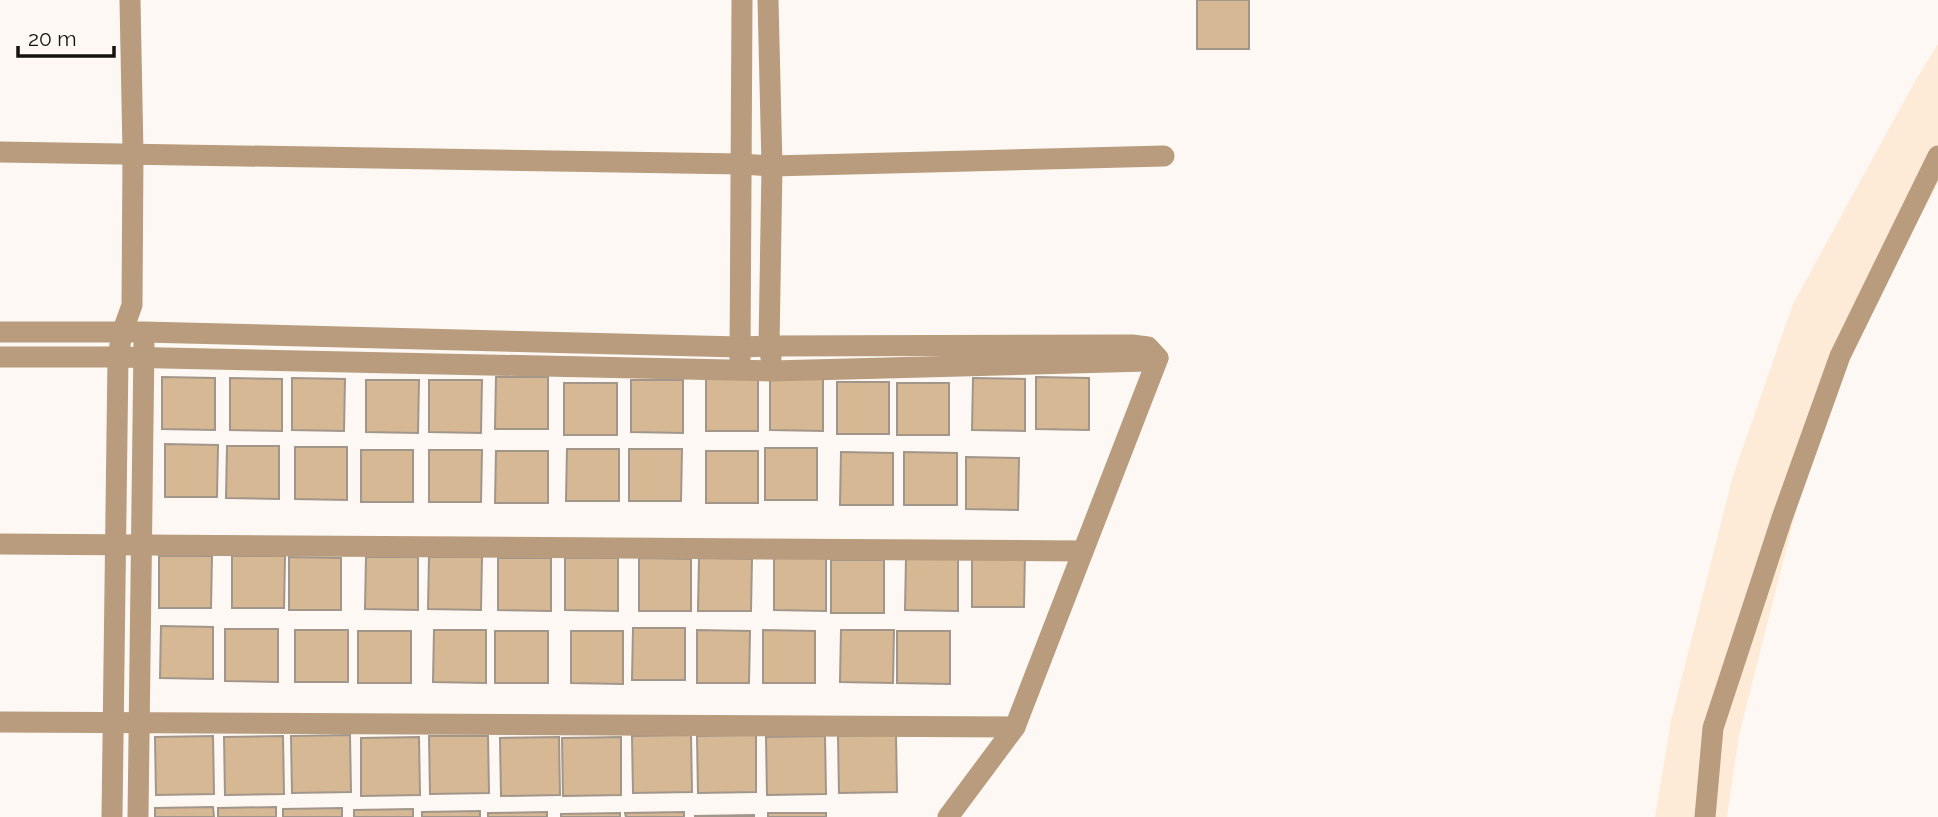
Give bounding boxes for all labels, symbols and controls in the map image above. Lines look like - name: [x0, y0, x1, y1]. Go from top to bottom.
- scale bar: [18, 14, 114, 58]
- text: 20 m: [28, 26, 76, 51]

